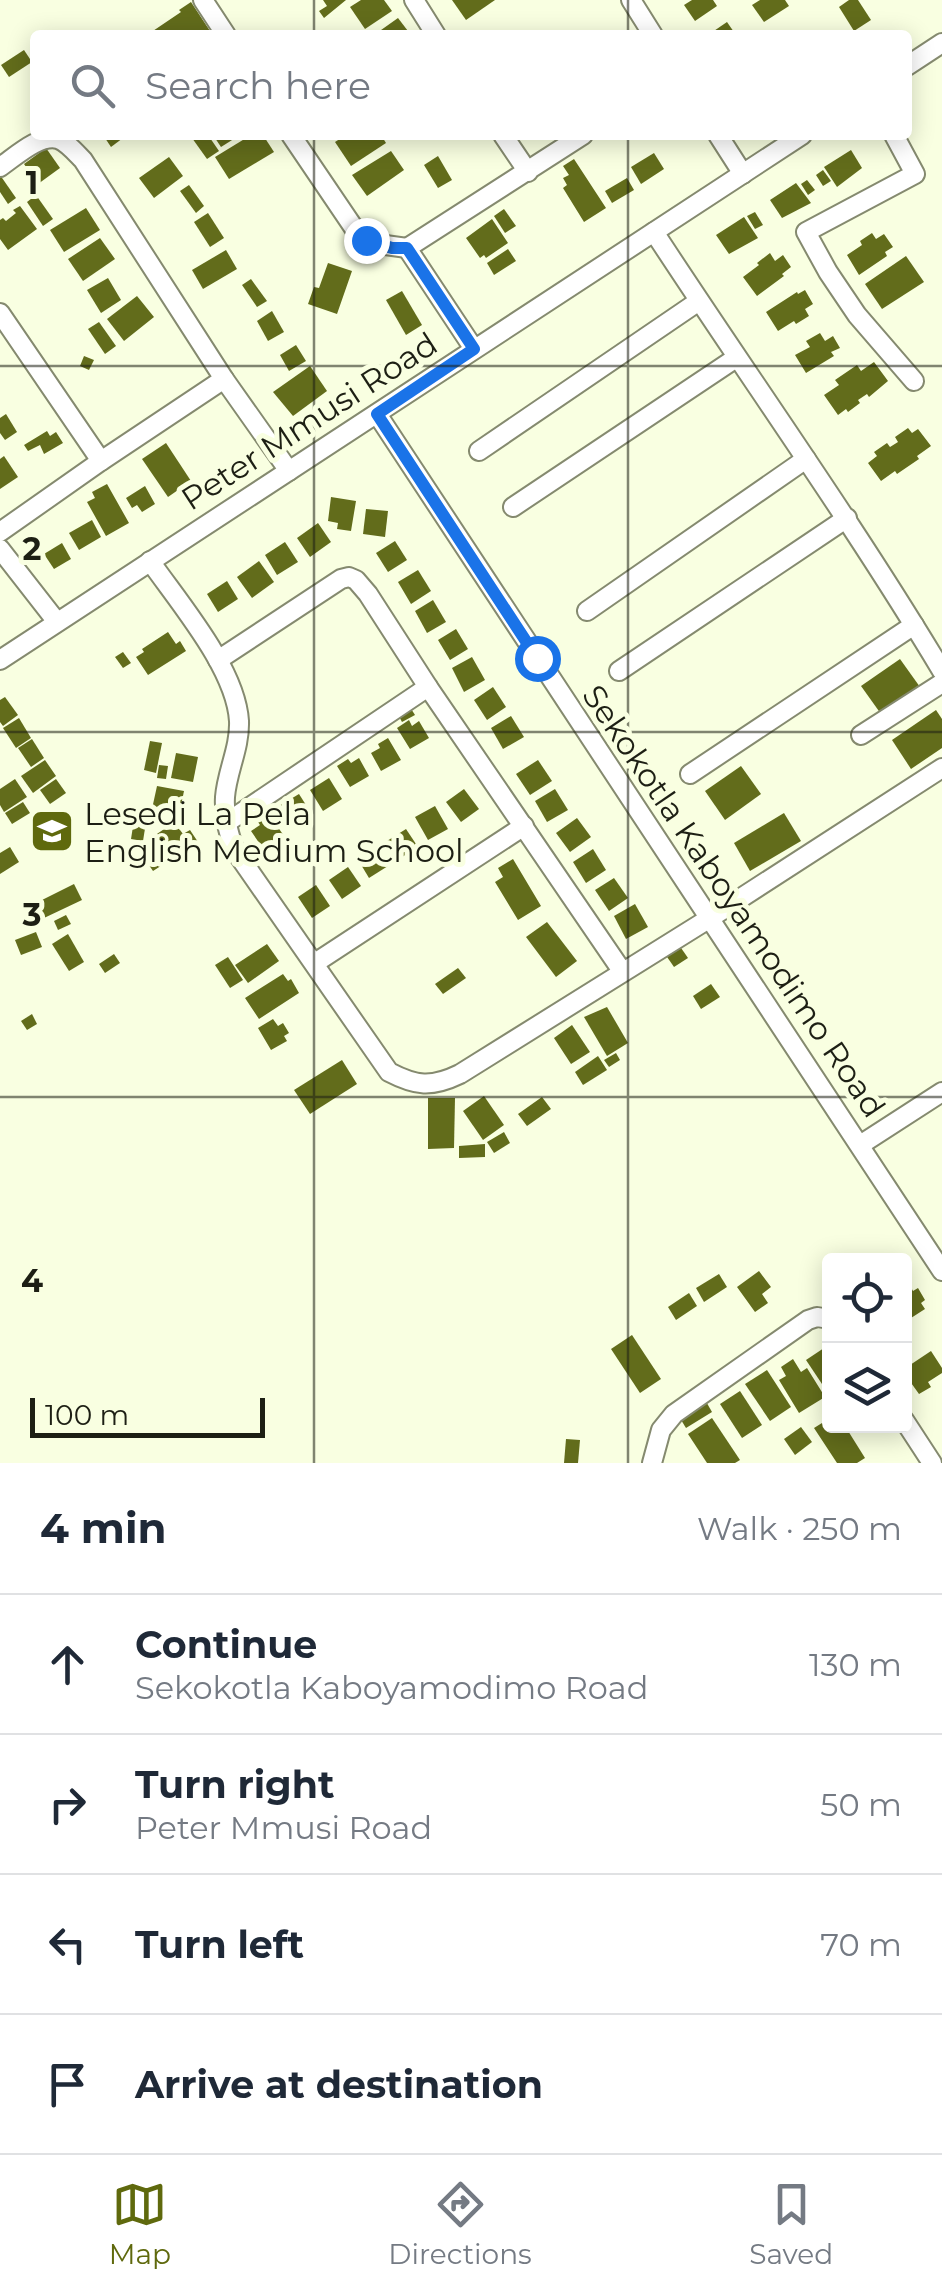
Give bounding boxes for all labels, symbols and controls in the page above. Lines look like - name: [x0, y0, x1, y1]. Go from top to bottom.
- search box: [30, 30, 912, 140]
- icon: search: [65, 58, 120, 113]
- text: Search here: [145, 62, 371, 109]
- text: 1: [26, 163, 38, 202]
- route end: [344, 218, 390, 264]
- street label: Peter Mmusi Road: [174, 324, 444, 518]
- text: 2: [23, 529, 41, 568]
- route start: [515, 636, 561, 682]
- street label: Sekokotla Kaboyamodimo Road: [574, 677, 894, 1125]
- place label: Lesedi La Pela English Medium School: [84, 794, 464, 870]
- school or university icon: Lesedi La Pela English Medium School: [29, 808, 75, 854]
- text: 3: [22, 895, 41, 934]
- map controls: [822, 1253, 912, 1433]
- button: locate: [822, 1253, 912, 1343]
- text: 4: [21, 1261, 43, 1300]
- button: layers: [822, 1343, 912, 1433]
- scale bar: [30, 1393, 265, 1438]
- text: 100 m: [45, 1398, 129, 1432]
- text: 4 min: [40, 1502, 167, 1554]
- text: Walk · 250 m: [697, 1509, 902, 1548]
- text: Continue: [135, 1621, 317, 1668]
- icon: ahead: [40, 1637, 95, 1692]
- text: 130 m: [809, 1645, 902, 1684]
- text: Sekokotla Kaboyamodimo Road: [135, 1668, 648, 1707]
- text: Turn right: [135, 1761, 334, 1808]
- icon: right: [40, 1777, 95, 1832]
- text: 50 m: [820, 1785, 902, 1824]
- text: Peter Mmusi Road: [135, 1808, 432, 1847]
- icon: left: [40, 1917, 95, 1972]
- text: Turn left: [135, 1921, 304, 1968]
- text: 70 m: [820, 1925, 902, 1964]
- icon: arrive: [40, 2057, 95, 2112]
- text: Arrive at destination: [135, 2061, 543, 2108]
- tab: Map: [109, 2177, 171, 2271]
- tab: Directions: [388, 2177, 532, 2271]
- tab: Saved: [749, 2177, 833, 2271]

